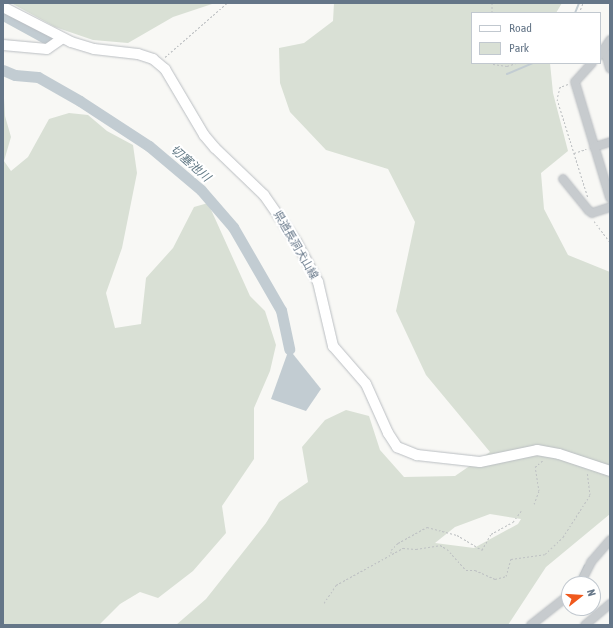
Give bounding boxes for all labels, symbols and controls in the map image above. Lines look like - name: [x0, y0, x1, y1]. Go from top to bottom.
- legend: [471, 12, 601, 64]
- text: Road: [509, 21, 532, 35]
- text: Park: [509, 41, 529, 55]
- water label: 切塞池川: [167, 143, 213, 185]
- street label: 県道長洞犬山線: [271, 208, 321, 282]
- north arrow: [561, 576, 601, 616]
- text: N: [585, 588, 598, 598]

